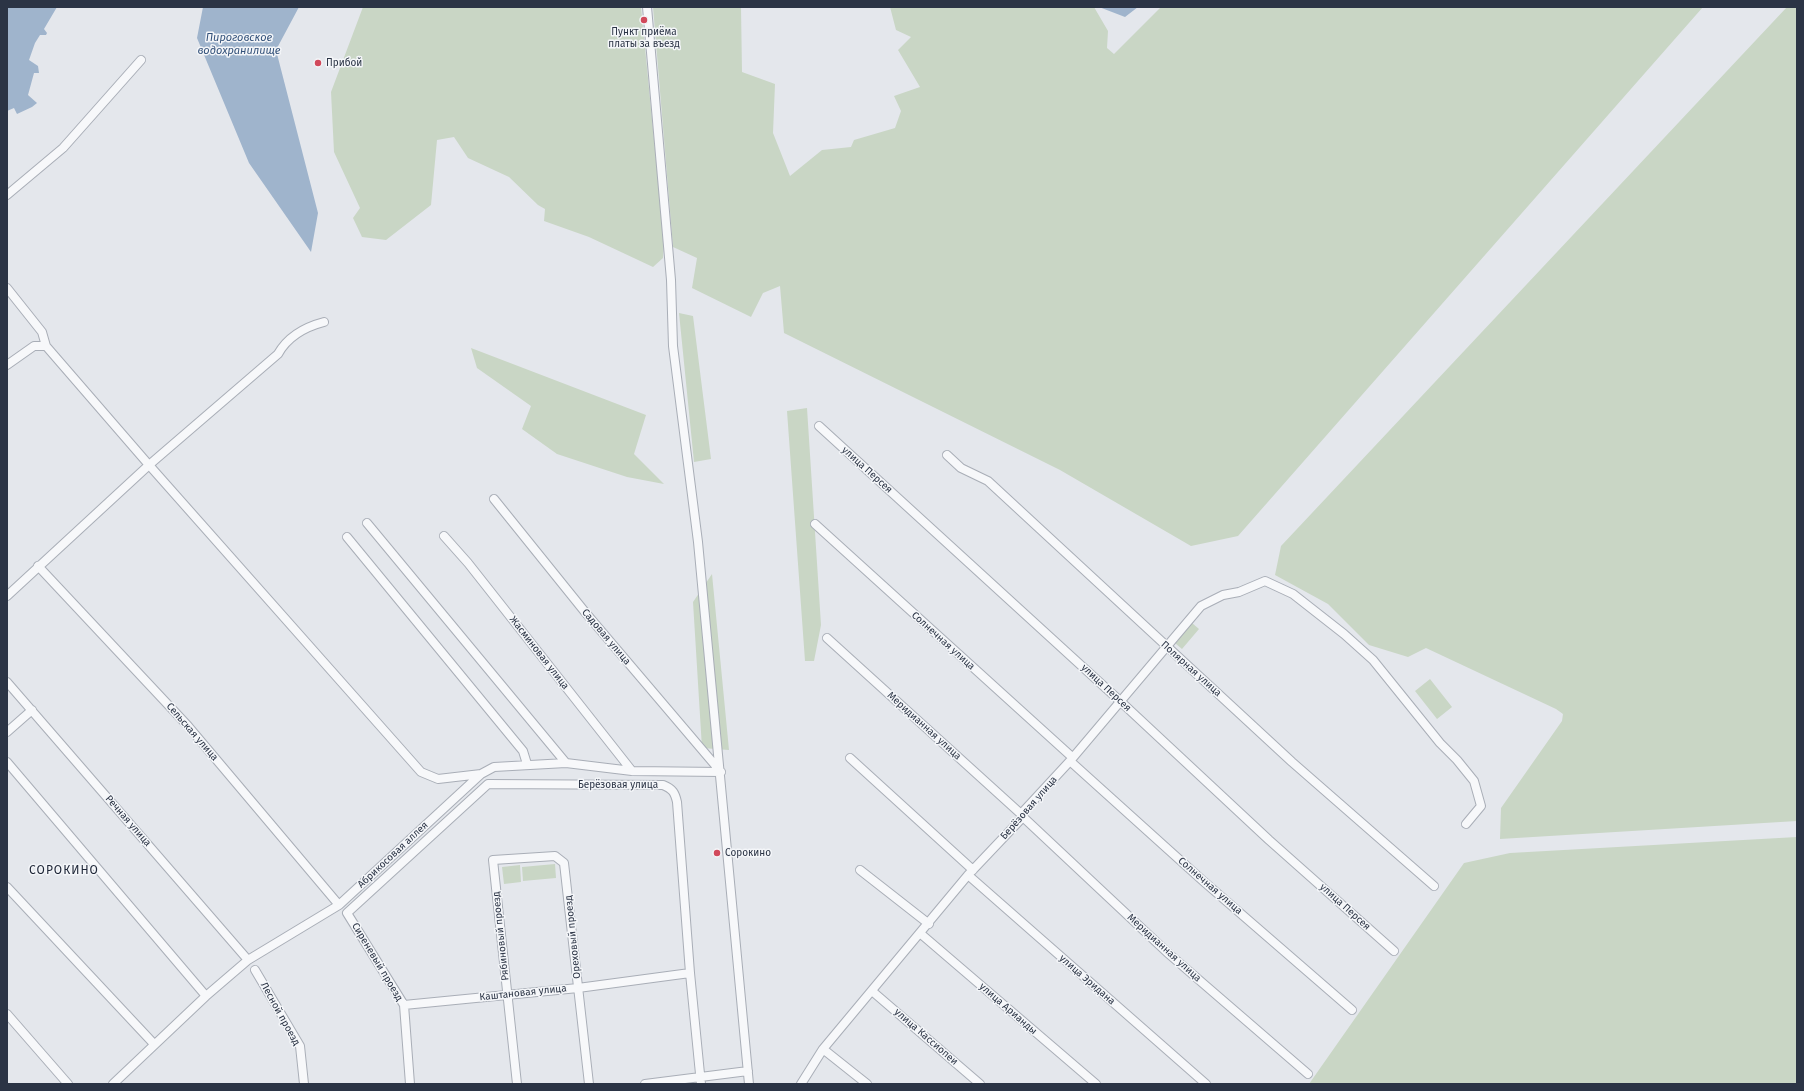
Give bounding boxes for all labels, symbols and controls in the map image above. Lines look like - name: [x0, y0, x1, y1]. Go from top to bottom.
- marker: Пункт приёма платы за въезд: [639, 15, 649, 25]
- place label: Пункт приёма платы за въезд: [608, 26, 680, 50]
- water label: Пироговское водохранилище: [197, 31, 281, 57]
- place label: Прибой: [326, 57, 362, 69]
- marker: Прибой: [313, 58, 323, 68]
- street label: улица Персея: [839, 444, 895, 496]
- street label: Садовая улица: [579, 607, 633, 667]
- street label: Солнечная улица: [909, 609, 977, 673]
- street label: Жасминовая улица: [507, 614, 571, 692]
- street label: Полярная улица: [1158, 639, 1224, 699]
- street label: улица Персея: [1078, 662, 1134, 714]
- street label: Меридианная улица: [884, 690, 964, 762]
- street label: Сельская улица: [164, 701, 220, 763]
- street label: Берёзовая улица: [998, 774, 1060, 842]
- street label: Берёзовая улица: [578, 779, 658, 791]
- street label: Речная улица: [103, 793, 153, 849]
- street label: Абрикосовая аллея: [355, 819, 431, 891]
- place label: Сорокино: [725, 847, 771, 859]
- marker: Сорокино: [712, 848, 722, 858]
- street label: Солнечная улица: [1175, 855, 1245, 917]
- district label: СОРОКИНО: [29, 864, 99, 878]
- street label: улица Персея: [1317, 881, 1373, 933]
- street label: Рябиновый проезд: [490, 891, 512, 981]
- street label: Ореховый проезд: [563, 895, 583, 979]
- street label: Меридианная улица: [1124, 912, 1204, 984]
- street label: Сиреневый проезд: [349, 921, 405, 1003]
- street label: улица Эридана: [1057, 952, 1117, 1008]
- street label: Лесной проезд: [258, 980, 302, 1048]
- street label: улица Арианды: [977, 981, 1039, 1037]
- street label: Каштановая улица: [479, 982, 567, 1004]
- street label: улица Кассиопеи: [892, 1006, 960, 1068]

